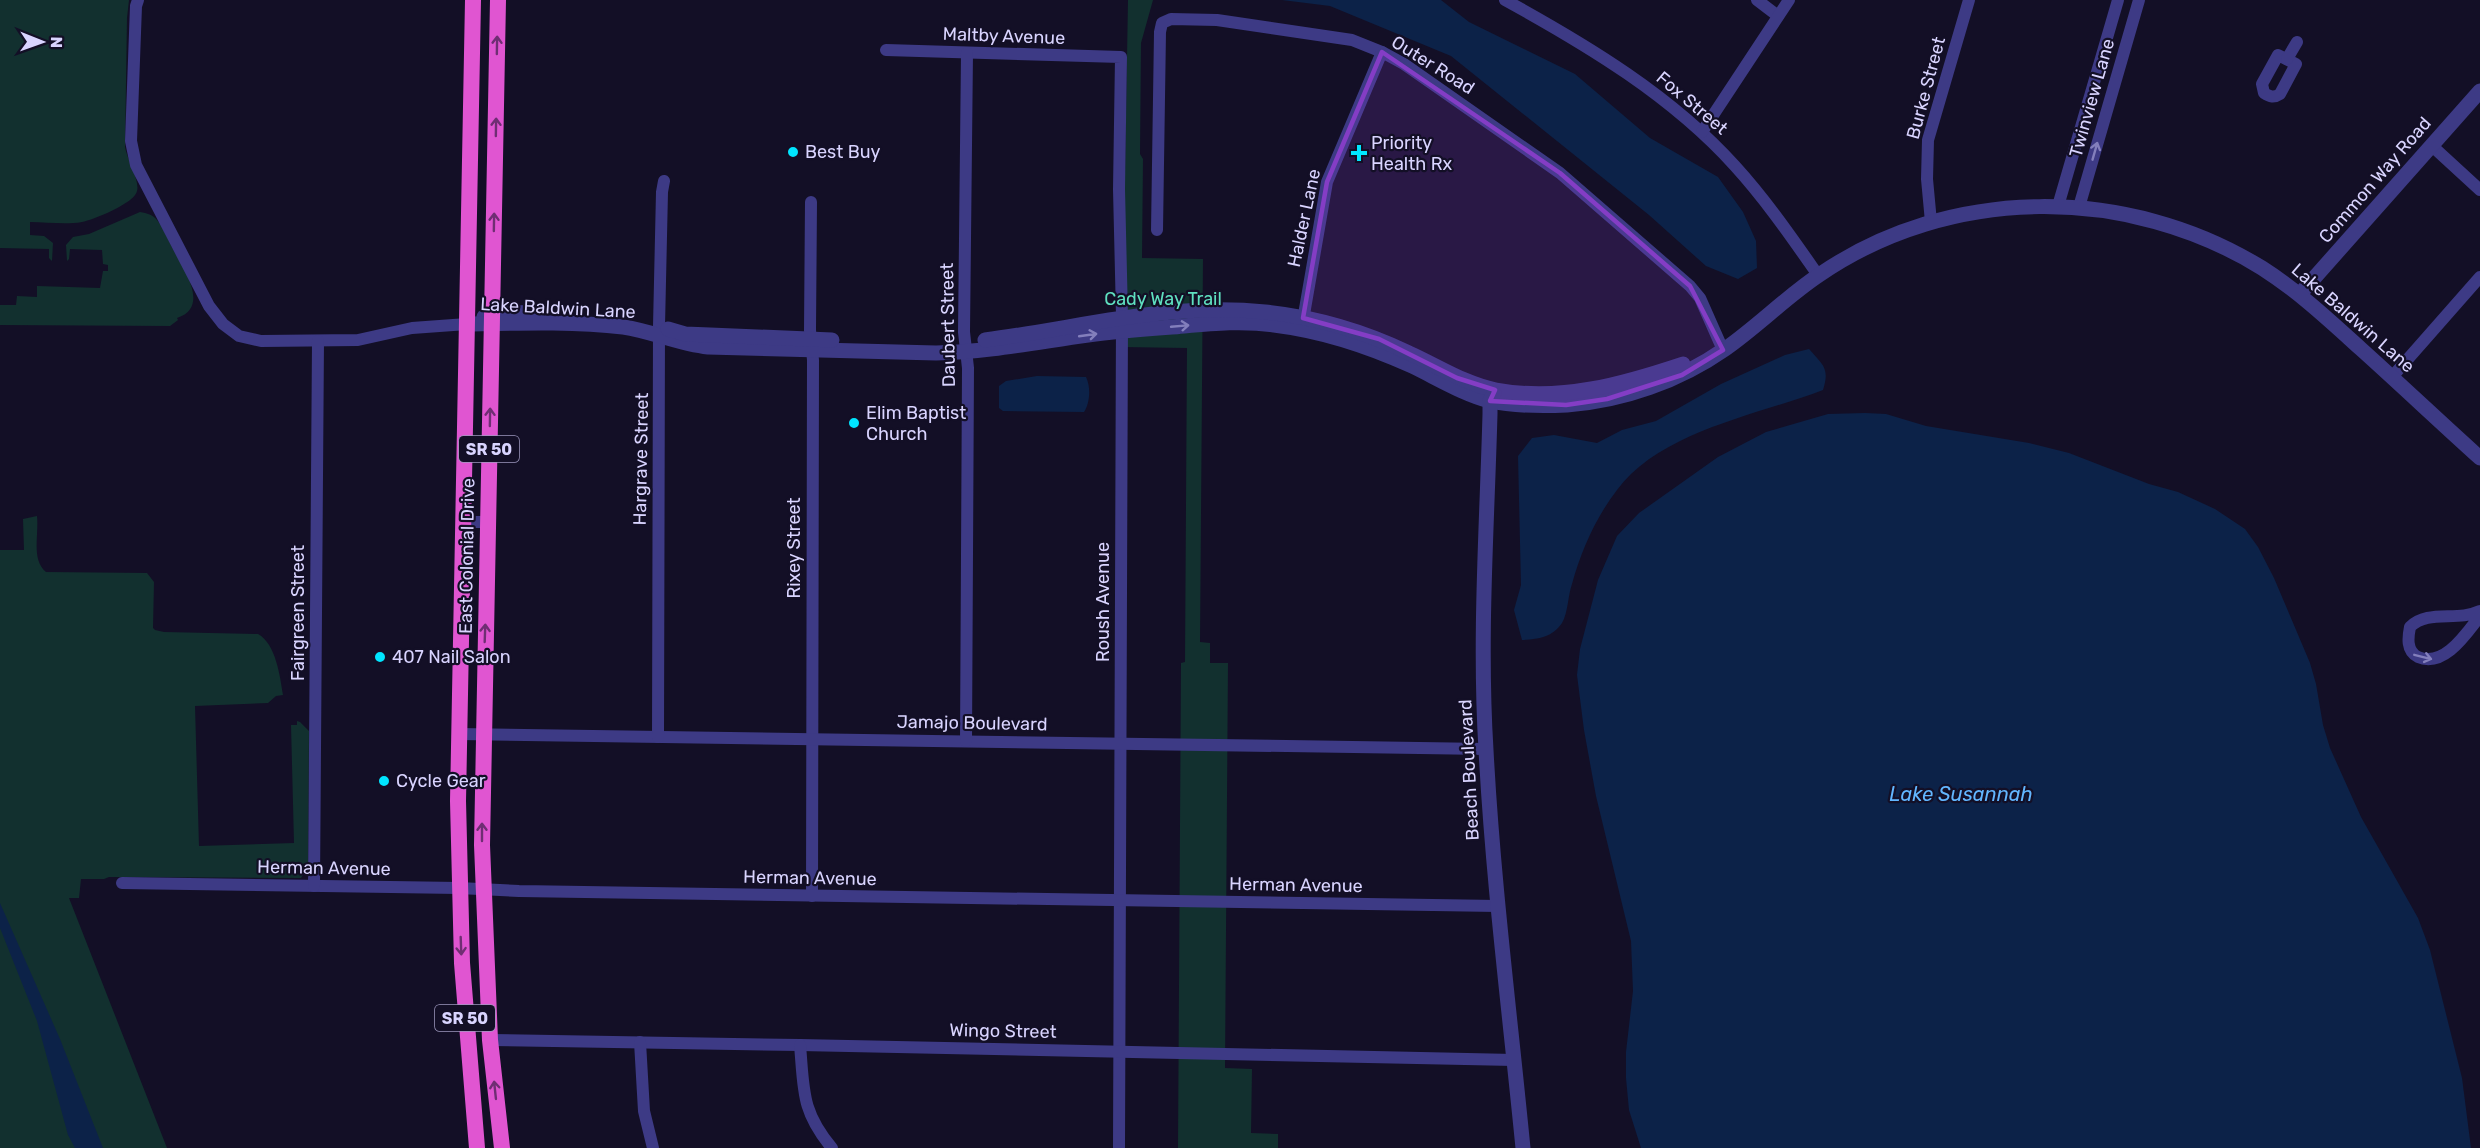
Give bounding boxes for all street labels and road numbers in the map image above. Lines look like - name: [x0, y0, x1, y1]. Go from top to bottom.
- street label: Maltby Avenue: [942, 23, 1066, 49]
- street label: Outer Road: [1387, 31, 1479, 99]
- street label: Burke Street: [1902, 34, 1950, 142]
- street label: Twinview Lane: [2065, 36, 2119, 160]
- street label: Fox Street: [1652, 67, 1732, 139]
- street label: Common Way Road: [2314, 112, 2436, 248]
- street label: Halder Lane: [1283, 167, 1325, 269]
- street label: Lake Baldwin Lane: [2287, 259, 2419, 377]
- street label: Daubert Street: [936, 263, 960, 387]
- street label: Lake Baldwin Lane: [480, 293, 636, 323]
- street label: Hargrave Street: [629, 392, 653, 526]
- road number: SR 50: [459, 436, 519, 462]
- street label: East Colonial Drive: [455, 478, 479, 634]
- street label: Rixey Street: [783, 497, 805, 599]
- street label: Roush Avenue: [1092, 542, 1114, 662]
- street label: Fairgreen Street: [287, 545, 309, 681]
- street label: Beach Boulevard: [1454, 699, 1484, 841]
- street label: Jamajo Boulevard: [896, 711, 1048, 735]
- street label: Herman Avenue: [257, 856, 391, 880]
- street label: Herman Avenue: [743, 866, 877, 890]
- street label: Herman Avenue: [1229, 873, 1363, 897]
- road number: SR 50: [435, 1005, 495, 1031]
- street label: Wingo Street: [949, 1019, 1057, 1043]

